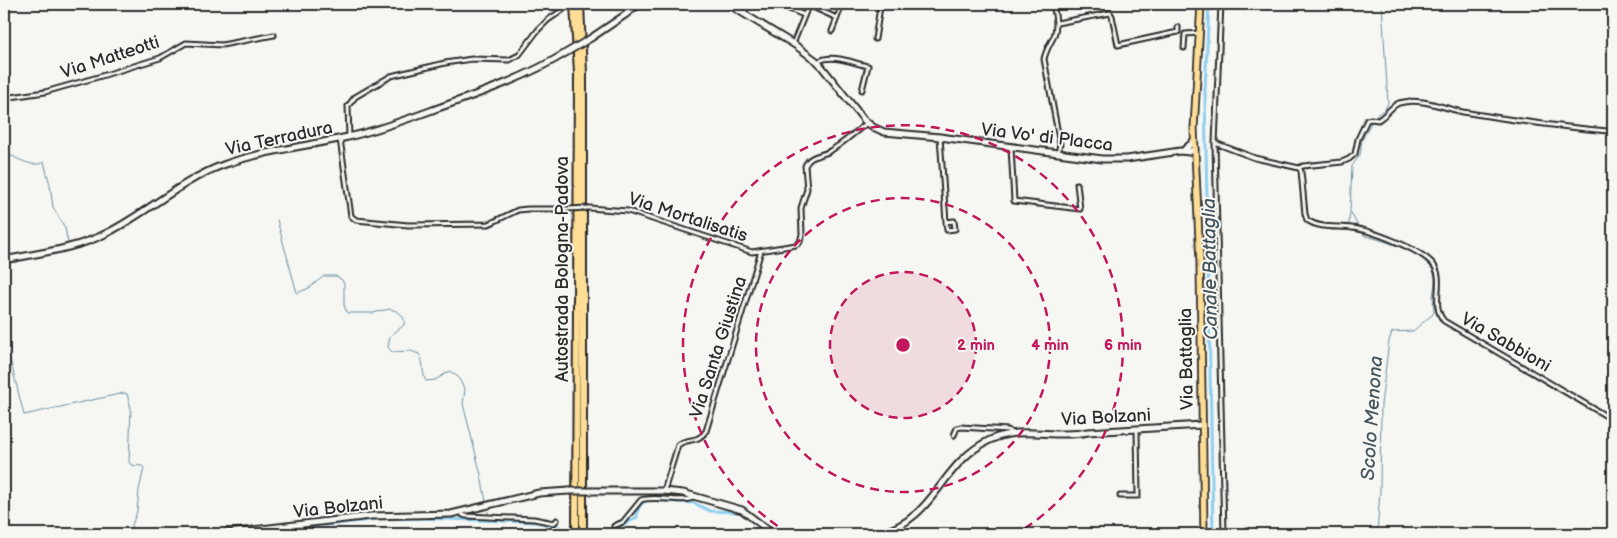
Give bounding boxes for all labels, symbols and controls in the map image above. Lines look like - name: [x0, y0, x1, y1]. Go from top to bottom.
- street label: Via Matteotti: [58, 32, 162, 83]
- street label: Via Terradura: [224, 117, 335, 160]
- street label: Via Vo' di Placca: [980, 119, 1114, 156]
- street label: Autostrada Bologna-Padova: [552, 156, 573, 382]
- street label: Via Mortalisatis: [626, 188, 750, 247]
- water label: Canale Battaglia: [1198, 198, 1223, 340]
- street label: Via Santa Giustina: [686, 274, 751, 421]
- street label: Via Battaglia: [1175, 308, 1198, 410]
- street label: Via Sabbioni: [1457, 308, 1554, 377]
- centre of rings: [894, 336, 912, 354]
- text: 2 min: [957, 336, 995, 355]
- text: 4 min: [1031, 336, 1069, 355]
- text: 6 min: [1104, 336, 1142, 355]
- water label: Scolo Menona: [1357, 355, 1388, 481]
- street label: Via Bolzani: [1061, 405, 1151, 430]
- street label: Via Bolzani: [292, 492, 384, 523]

